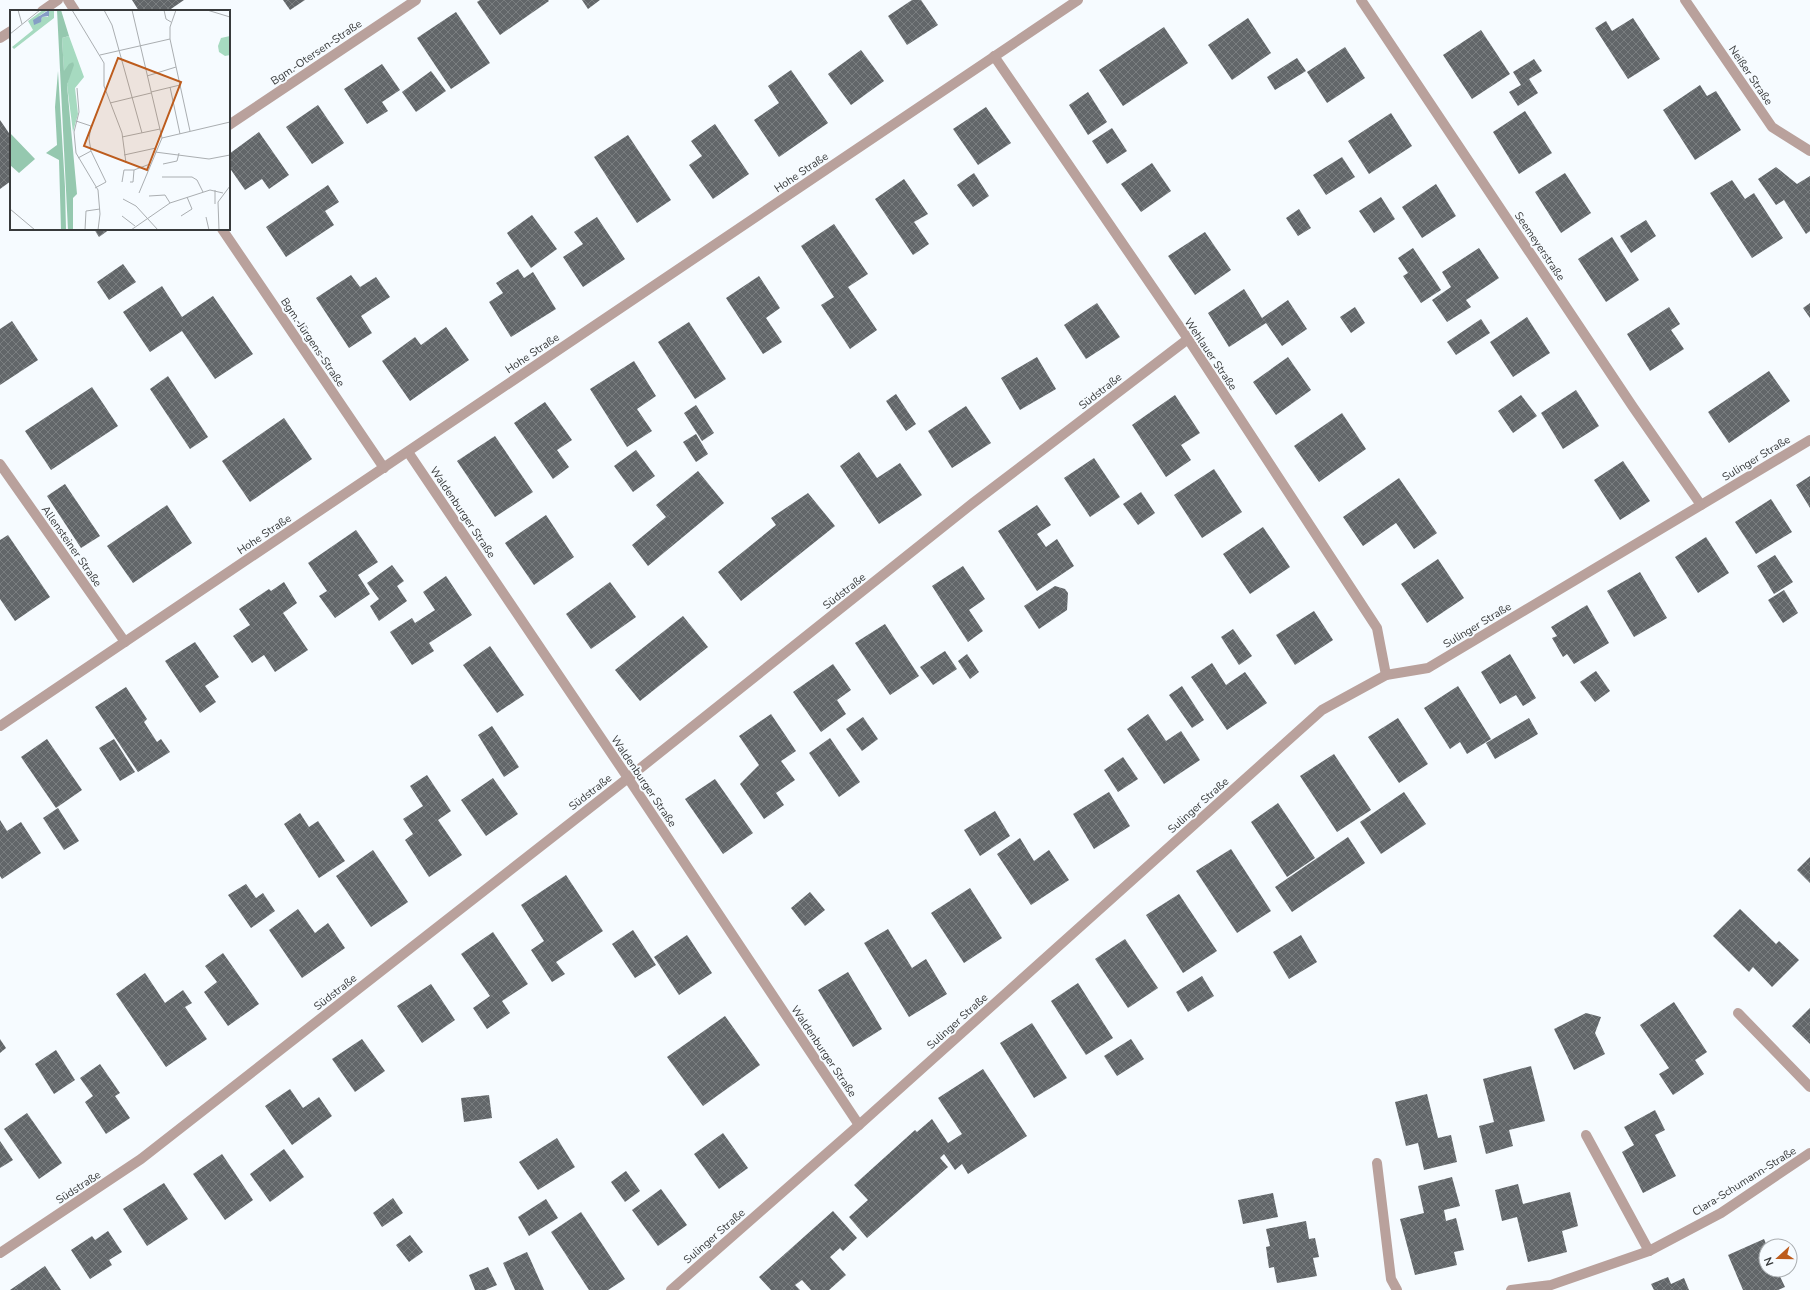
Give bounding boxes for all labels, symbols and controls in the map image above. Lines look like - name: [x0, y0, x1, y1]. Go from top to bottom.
- inset map: [10, 10, 230, 230]
- street label: Bgm.-Otersen-Straße: [268, 16, 365, 88]
- street label: Neißer Straße: [1725, 43, 1776, 108]
- street label: Hohe Straße: [771, 149, 831, 196]
- street label: Seemeyerstraße: [1511, 209, 1568, 284]
- street label: Bgm.-Jürgens-Straße: [277, 295, 348, 390]
- street label: Wehlauer Straße: [1181, 315, 1240, 394]
- street label: Hohe Straße: [502, 330, 562, 377]
- street label: Südstraße: [1076, 370, 1125, 413]
- street label: Sulinger Straße: [1719, 432, 1793, 485]
- street label: Waldenburger Straße: [426, 464, 499, 561]
- street label: Allensteiner Straße: [38, 503, 105, 590]
- street label: Hohe Straße: [234, 511, 294, 558]
- street label: Südstraße: [820, 570, 869, 613]
- street label: Sulinger Straße: [1440, 599, 1514, 652]
- street label: Waldenburger Straße: [607, 733, 680, 830]
- street label: Südstraße: [566, 771, 615, 814]
- street label: Sulinger Straße: [1165, 774, 1232, 837]
- street label: Südstraße: [311, 971, 360, 1014]
- street label: Sulinger Straße: [924, 990, 991, 1053]
- street label: Waldenburger Straße: [787, 1003, 860, 1100]
- street label: Clara-Schumann-Straße: [1689, 1143, 1799, 1220]
- street label: Südstraße: [53, 1167, 104, 1208]
- street label: Sulinger Straße: [680, 1205, 748, 1267]
- north arrow: [1758, 1238, 1798, 1278]
- text: N: [1761, 1255, 1778, 1268]

